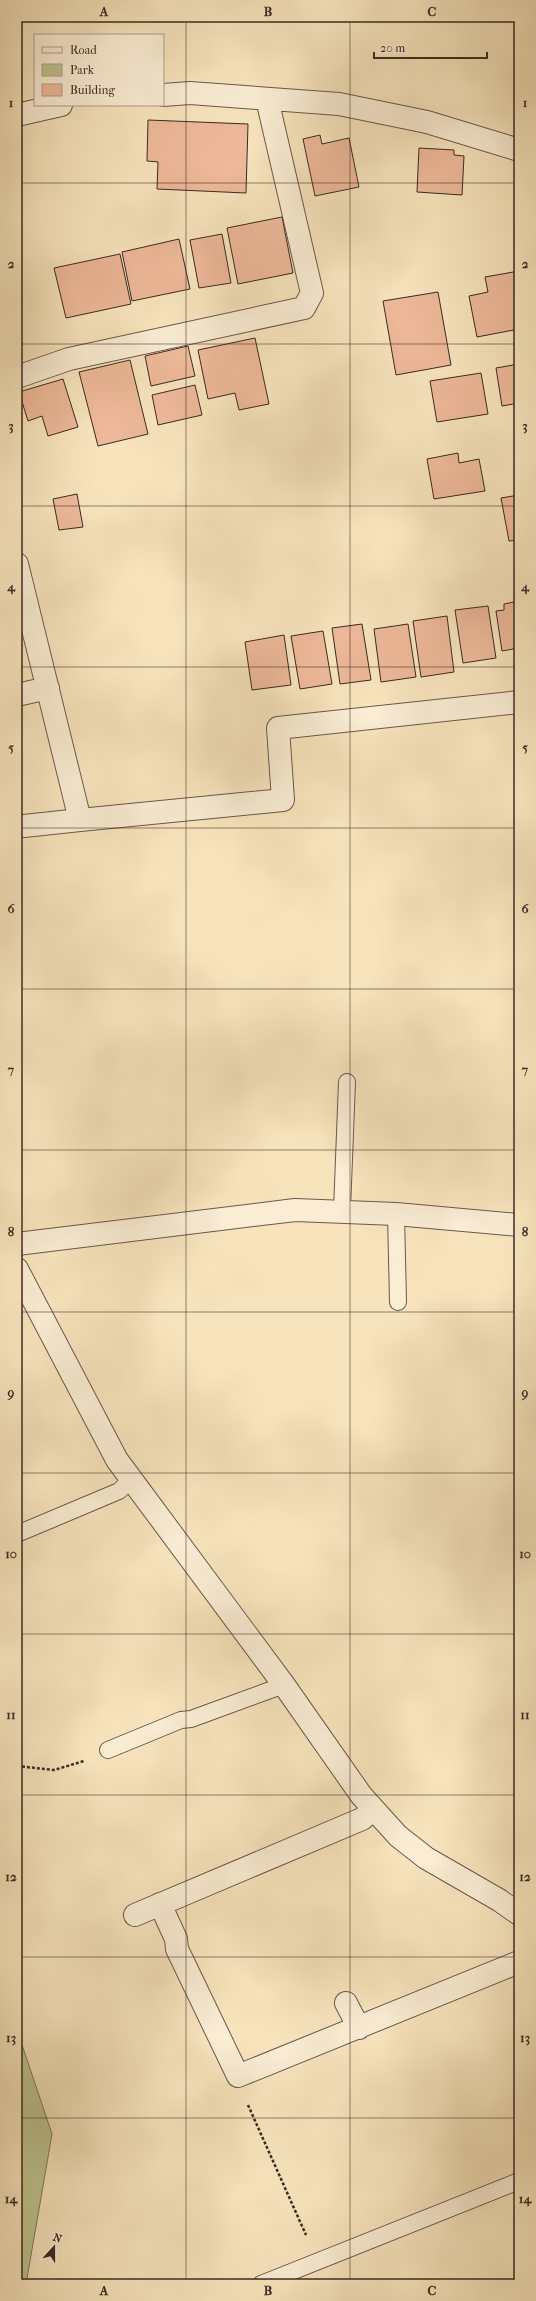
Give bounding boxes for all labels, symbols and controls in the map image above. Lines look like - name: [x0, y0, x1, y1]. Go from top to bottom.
- text: A: [99, 4, 109, 19]
- text: B: [264, 4, 273, 19]
- text: C: [428, 4, 437, 19]
- legend: [34, 34, 164, 106]
- scale bar: [374, 34, 487, 60]
- text: 20 m: [380, 41, 405, 55]
- text: Road: [70, 43, 97, 57]
- text: Park: [70, 63, 95, 77]
- text: Building: [70, 83, 115, 97]
- text: 1: [9, 95, 14, 110]
- text: 1: [523, 95, 528, 110]
- text: 2: [8, 256, 15, 271]
- text: 2: [522, 256, 529, 271]
- text: 3: [8, 418, 14, 434]
- text: 3: [522, 418, 528, 434]
- text: 4: [6, 579, 16, 595]
- text: 4: [520, 579, 530, 595]
- text: 5: [8, 740, 14, 755]
- text: 5: [522, 740, 528, 755]
- text: 6: [7, 901, 15, 916]
- text: 6: [521, 901, 529, 916]
- text: 7: [7, 1062, 15, 1077]
- text: 7: [521, 1062, 529, 1077]
- text: 8: [8, 1224, 15, 1239]
- text: 8: [522, 1224, 529, 1239]
- text: 9: [7, 1385, 15, 1401]
- text: 9: [521, 1385, 529, 1401]
- text: 10: [5, 1546, 17, 1561]
- text: 10: [519, 1546, 531, 1561]
- text: 11: [6, 1707, 16, 1722]
- text: 11: [520, 1707, 530, 1722]
- text: 12: [5, 1869, 17, 1884]
- text: 12: [519, 1869, 531, 1884]
- text: 13: [6, 2030, 16, 2046]
- text: 13: [520, 2030, 530, 2046]
- text: 14: [5, 2191, 18, 2207]
- text: 14: [519, 2191, 532, 2207]
- north arrow: [34, 2227, 74, 2267]
- text: N: [51, 2231, 64, 2246]
- text: A: [99, 2283, 109, 2298]
- text: B: [264, 2283, 273, 2298]
- text: C: [428, 2283, 437, 2298]

